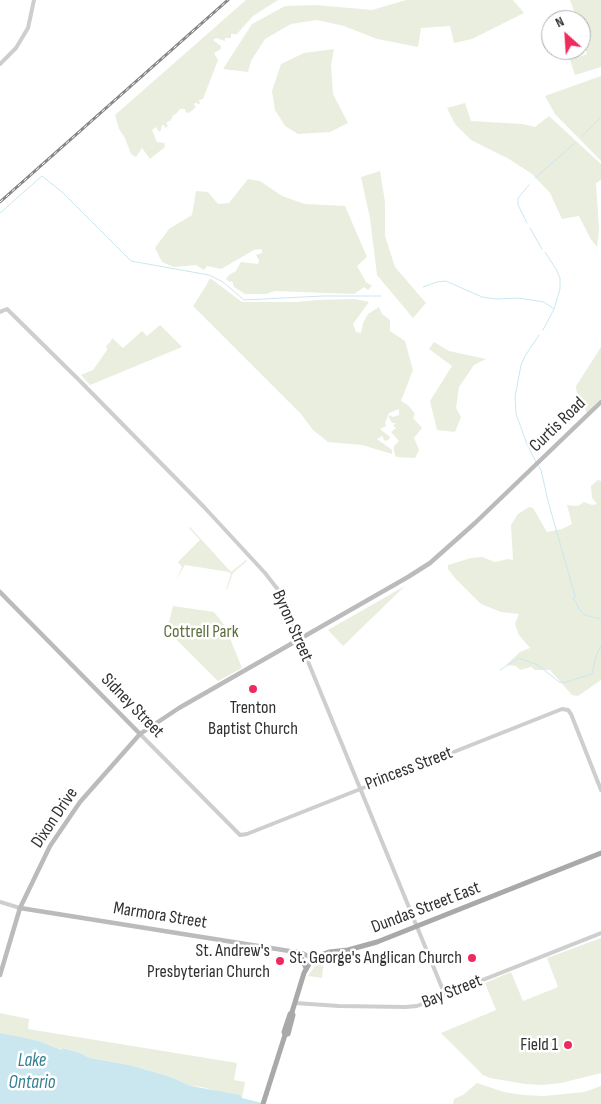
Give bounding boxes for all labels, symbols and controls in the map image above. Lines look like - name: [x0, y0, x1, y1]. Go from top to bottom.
- north arrow: [541, 10, 591, 60]
- text: N: [553, 13, 567, 31]
- street label: Curtis Road: [525, 393, 591, 457]
- street label: Byron Street: [267, 587, 317, 665]
- park label: Cottrell Park: [163, 621, 239, 643]
- street label: Sidney Street: [96, 669, 168, 743]
- marker: Trenton Baptist Church: [247, 683, 259, 695]
- place label: Trenton Baptist Church: [208, 697, 298, 740]
- street label: Princess Street: [362, 742, 456, 796]
- street label: Dixon Drive: [27, 784, 83, 852]
- street label: Dundas Street East: [369, 877, 483, 939]
- street label: Marmora Street: [112, 898, 208, 934]
- place label: St. Andrew's Presbyterian Church: [147, 940, 270, 982]
- place label: St. George's Anglican Church: [289, 947, 462, 969]
- marker: St. George's Anglican Church: [466, 952, 478, 964]
- marker: St. Andrew's Presbyterian Church: [274, 955, 286, 967]
- street label: Bay Street: [419, 970, 485, 1014]
- place label: Field 1: [520, 1034, 558, 1056]
- marker: Field 1: [562, 1039, 574, 1051]
- water label: Lake Ontario: [9, 1050, 55, 1094]

